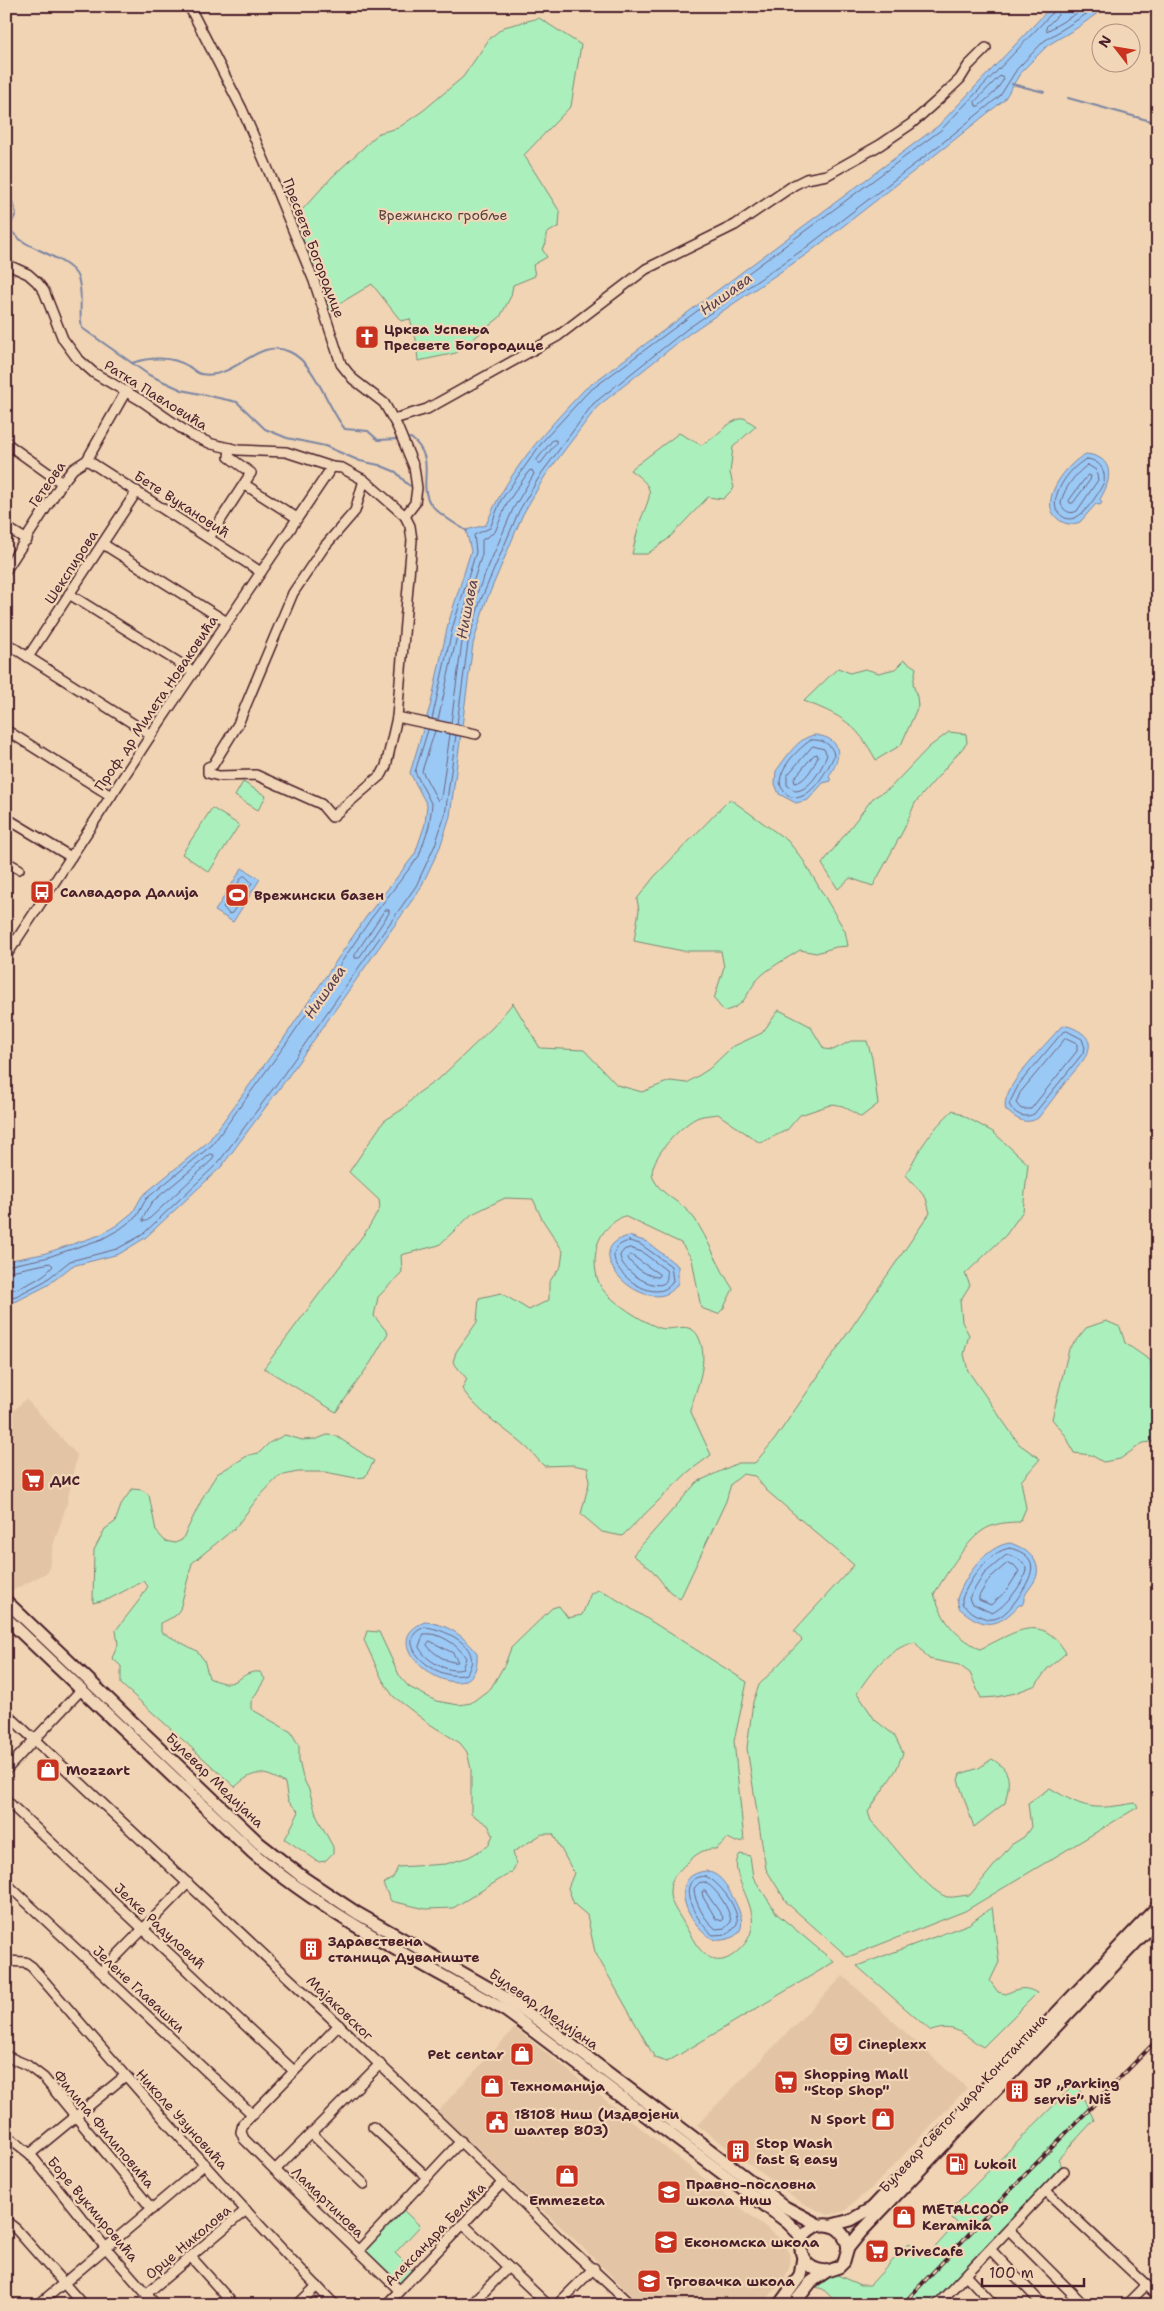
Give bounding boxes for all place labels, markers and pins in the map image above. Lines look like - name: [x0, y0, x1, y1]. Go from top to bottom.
- place label: Црква Успења Пресвете Богородице: [384, 320, 544, 354]
- church icon: Црква Успења Пресвете Богородице: [354, 324, 380, 350]
- bus stop icon: Салвадора Далија: [29, 879, 55, 905]
- sports icon: Врежински базен: [224, 882, 250, 908]
- place label: Салвадора Далија: [60, 883, 199, 901]
- place label: Врежински базен: [254, 886, 384, 904]
- supermarket icon: ДИС: [20, 1467, 46, 1493]
- place label: ДИС: [50, 1471, 80, 1489]
- shop icon: Mozzart: [35, 1757, 61, 1783]
- place label: Mozzart: [66, 1761, 130, 1779]
- place label: Здравствена станица Дуваниште: [328, 1932, 480, 1966]
- building icon: Здравствена станица Дуваниште: [298, 1936, 324, 1962]
- theatre icon: Cineplexx: [828, 2031, 854, 2057]
- place label: Cineplexx: [858, 2035, 926, 2053]
- shop icon: Pet centar: [509, 2041, 535, 2067]
- place label: Pet centar: [427, 2045, 504, 2063]
- place label: Shopping Mall "Stop Shop": [804, 2065, 908, 2099]
- supermarket icon: Shopping Mall "Stop Shop": [773, 2069, 799, 2095]
- shop icon: Техноманија: [479, 2073, 505, 2099]
- place label: JP „Parking servis” Niš: [1034, 2074, 1119, 2108]
- place label: Техноманија: [510, 2077, 606, 2095]
- building icon: JP „Parking servis” Niš: [1004, 2078, 1030, 2104]
- place label: 18108 Ниш (Издвојени шалтер 803): [514, 2105, 680, 2139]
- shop icon: N Sport: [870, 2106, 896, 2132]
- public building icon: 18108 Ниш (Издвојени шалтер 803): [484, 2109, 510, 2135]
- place label: N Sport: [810, 2110, 866, 2128]
- place label: Stop Wash fast & easy: [756, 2134, 838, 2168]
- building icon: Stop Wash fast & easy: [725, 2138, 751, 2164]
- fuel station icon: Lukoil: [944, 2151, 970, 2177]
- place label: Lukoil: [974, 2155, 1017, 2173]
- shop icon: Emmezeta: [554, 2163, 580, 2189]
- place label: Правно-пословна школа Ниш: [686, 2175, 816, 2209]
- school or university icon: Правно-пословна школа Ниш: [656, 2179, 682, 2205]
- place label: Emmezeta: [529, 2191, 605, 2209]
- place label: METALCOOP Keramika: [922, 2200, 1009, 2234]
- shop icon: METALCOOP Keramika: [891, 2204, 917, 2230]
- school or university icon: Економска школа: [653, 2229, 679, 2255]
- place label: Економска школа: [684, 2233, 820, 2251]
- supermarket icon: DriveCafe: [864, 2238, 890, 2264]
- place label: DriveCafe: [894, 2242, 963, 2260]
- school or university icon: Трговачка школа: [636, 2268, 662, 2294]
- place label: Трговачка школа: [666, 2272, 795, 2290]

